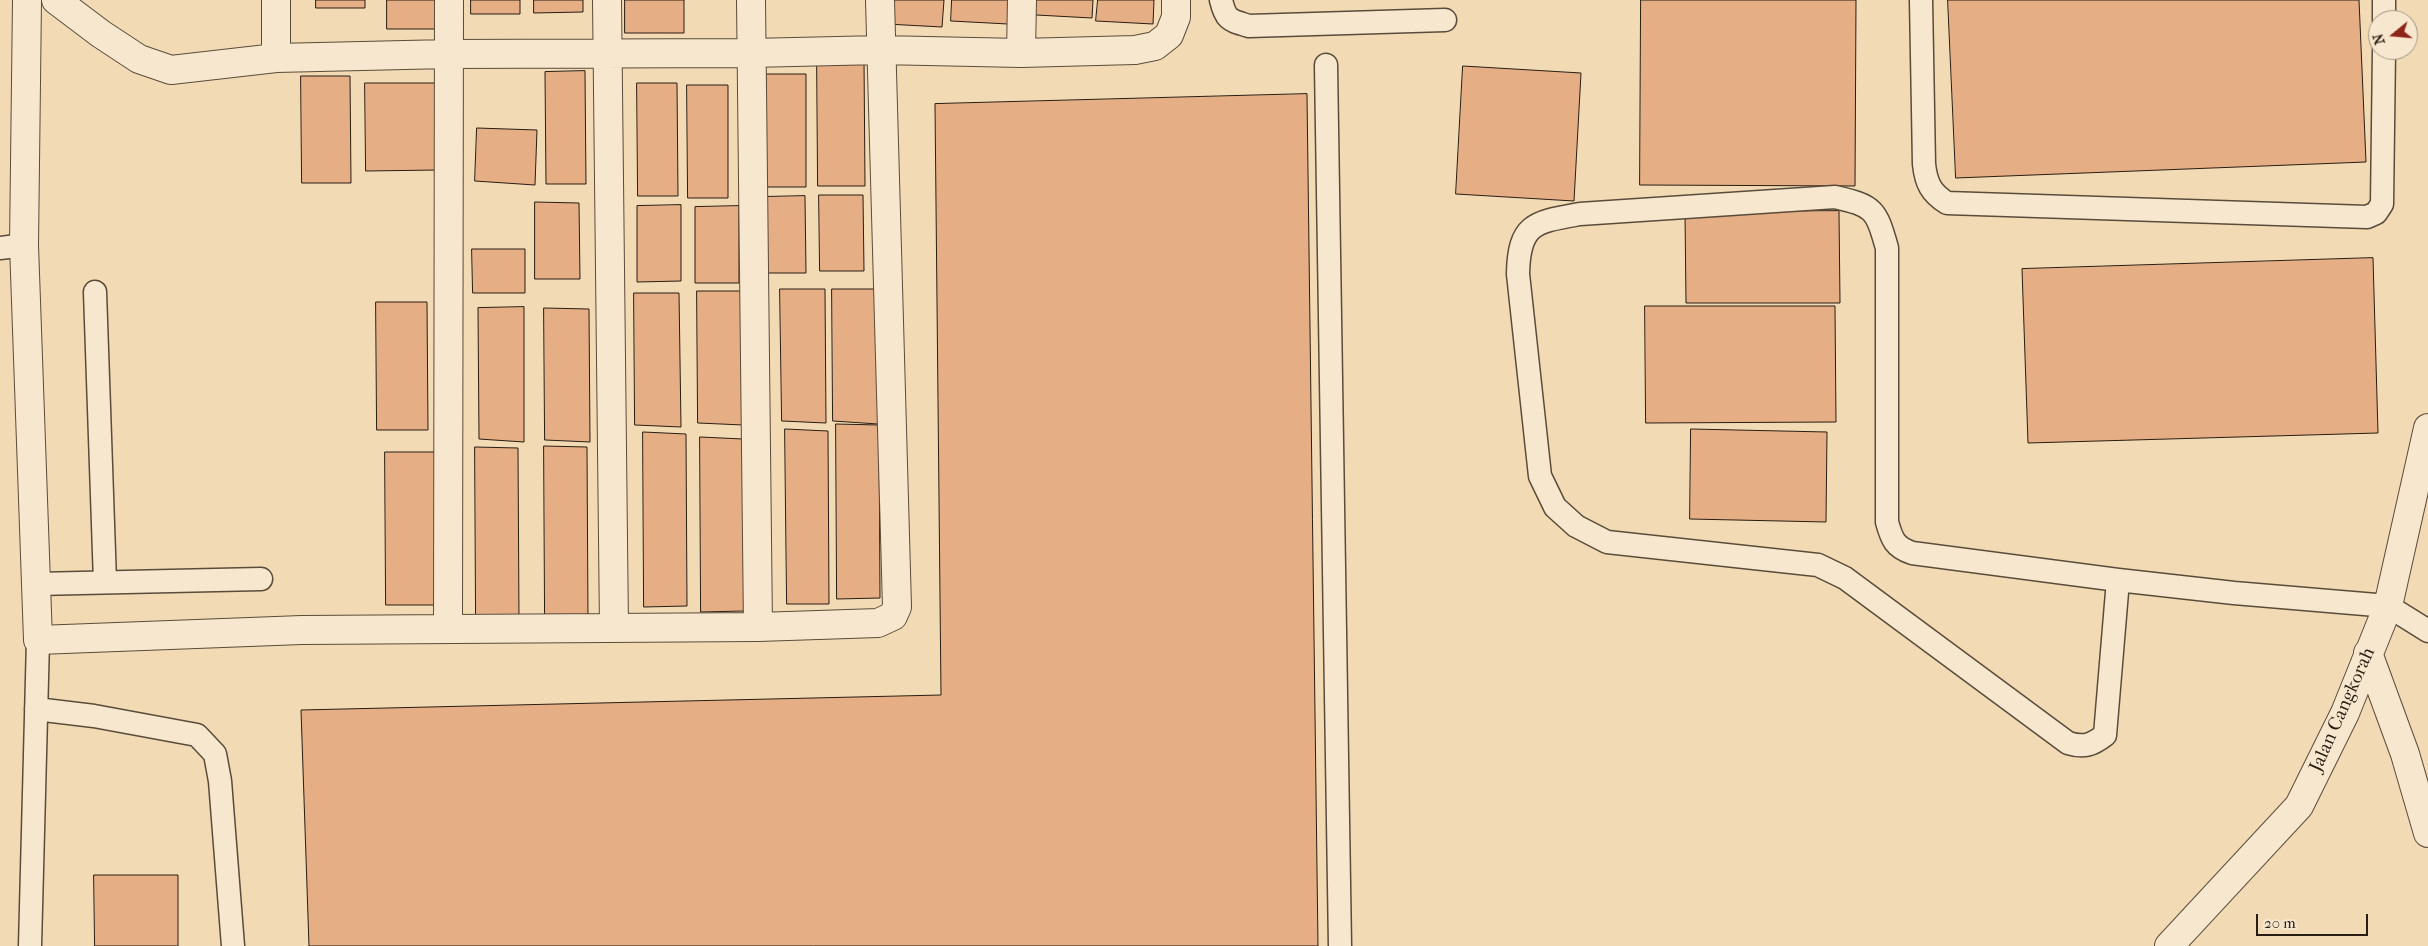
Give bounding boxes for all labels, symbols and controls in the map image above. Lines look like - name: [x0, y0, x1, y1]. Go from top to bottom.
- north arrow: [2368, 10, 2418, 60]
- text: N: [2369, 32, 2389, 47]
- street label: Jalan Cangkorah: [2305, 644, 2381, 776]
- scale bar: [2258, 904, 2370, 936]
- text: 20 m: [2264, 914, 2296, 932]

